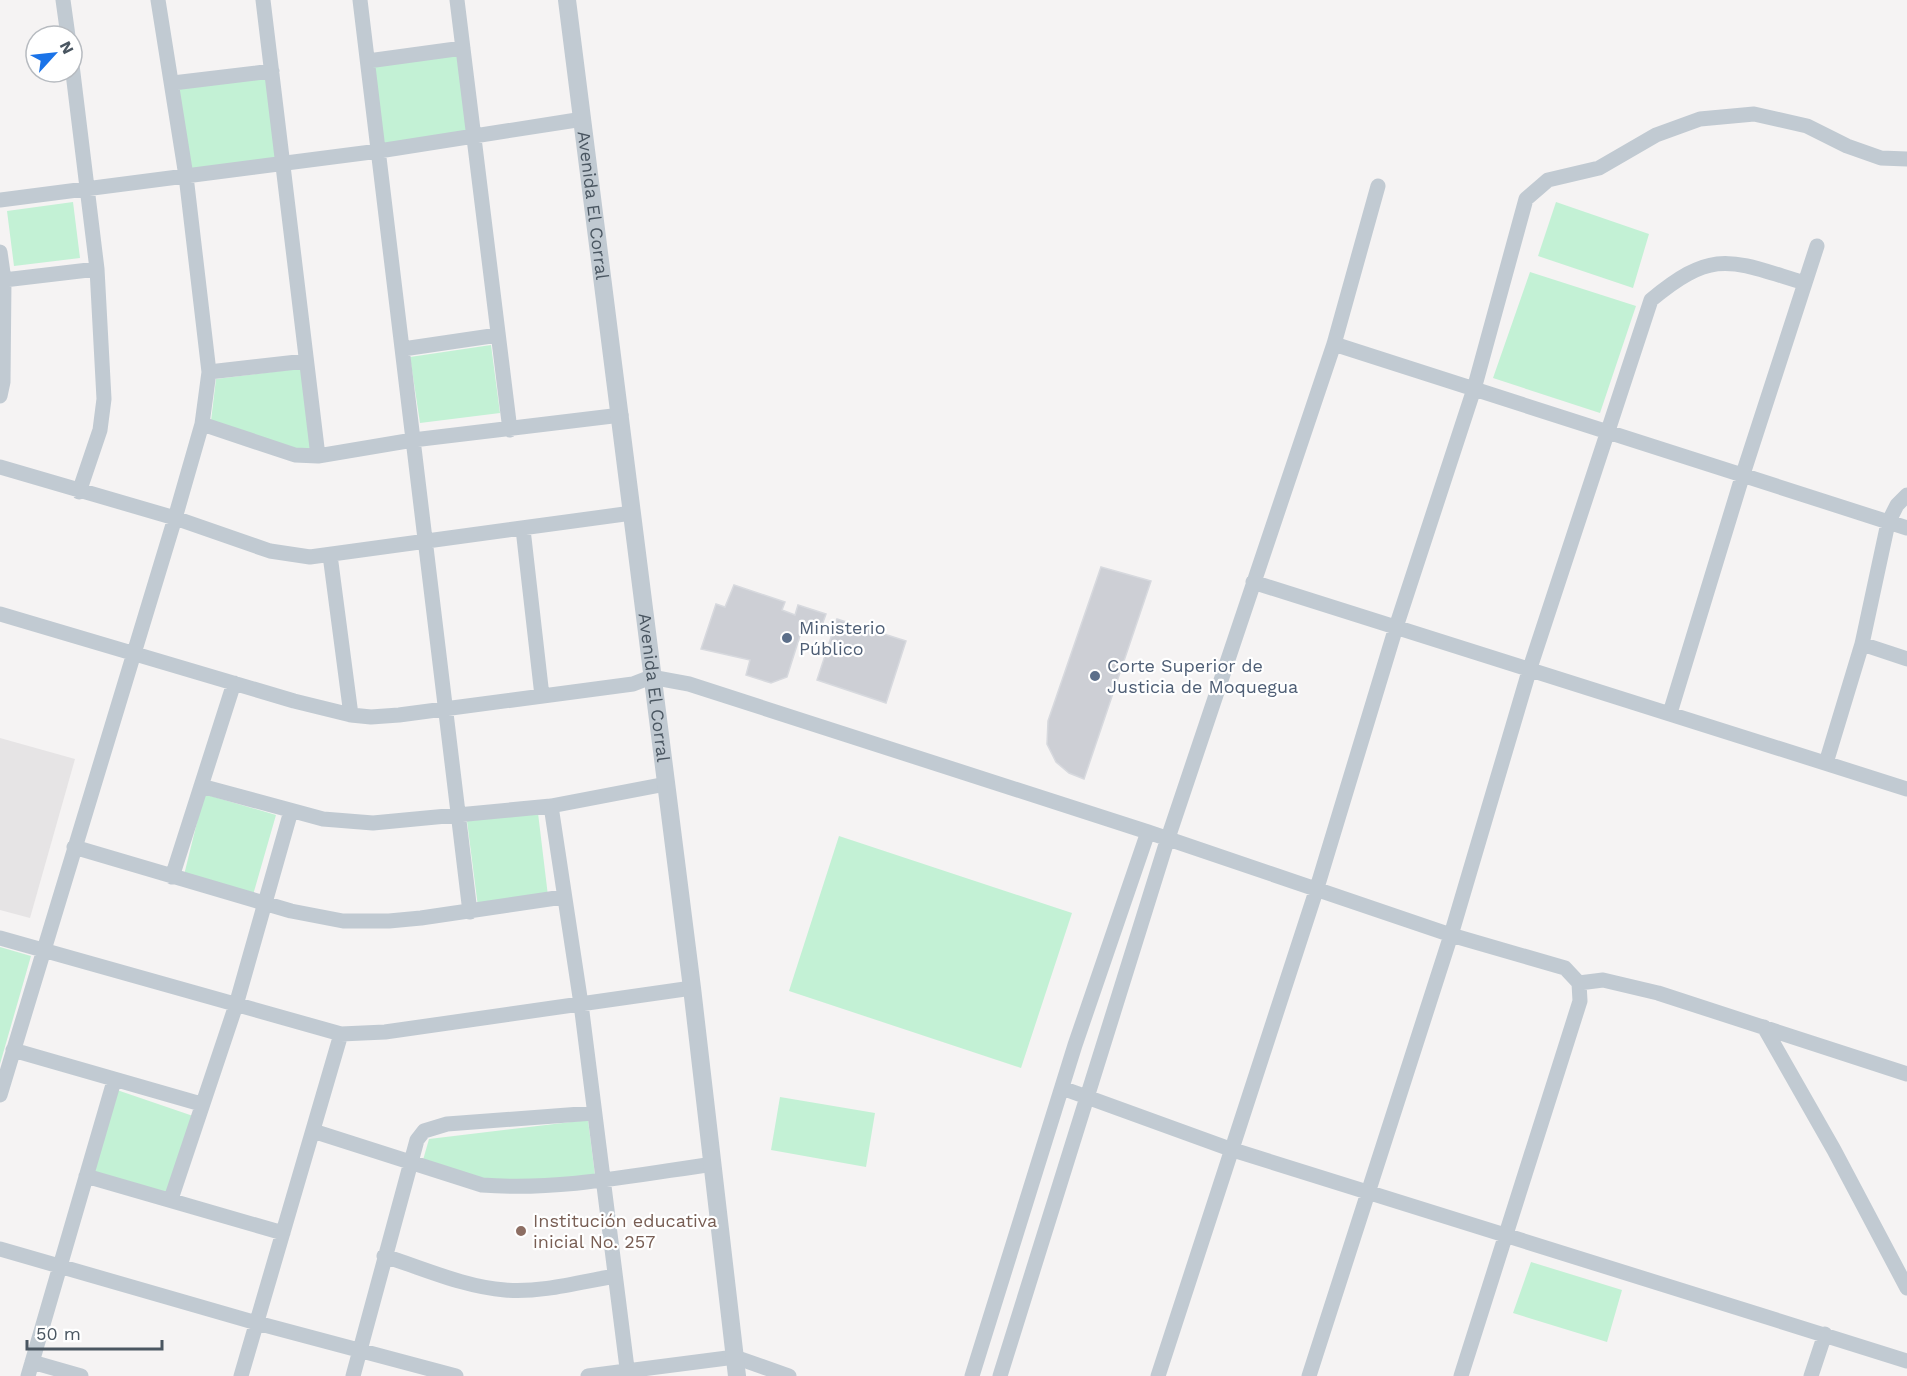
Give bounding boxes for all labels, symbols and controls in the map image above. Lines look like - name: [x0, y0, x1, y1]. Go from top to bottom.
- north arrow: [24, 24, 84, 84]
- text: N: [56, 38, 78, 57]
- street label: Avenida El Corral: [574, 130, 613, 282]
- street label: Avenida El Corral: [635, 612, 674, 764]
- place label: Ministerio Público: [799, 617, 885, 659]
- marker: Ministerio Público: [780, 631, 794, 645]
- place label: Corte Superior de Justicia de Moquegua: [1107, 655, 1298, 697]
- marker: Corte Superior de Justicia de Moquegua: [1088, 669, 1102, 683]
- place label: Institución educativa inicial No. 257: [533, 1210, 717, 1252]
- marker: Institución educativa inicial No. 257: [514, 1224, 528, 1238]
- scale bar: [27, 1313, 162, 1351]
- text: 50 m: [36, 1323, 81, 1344]

